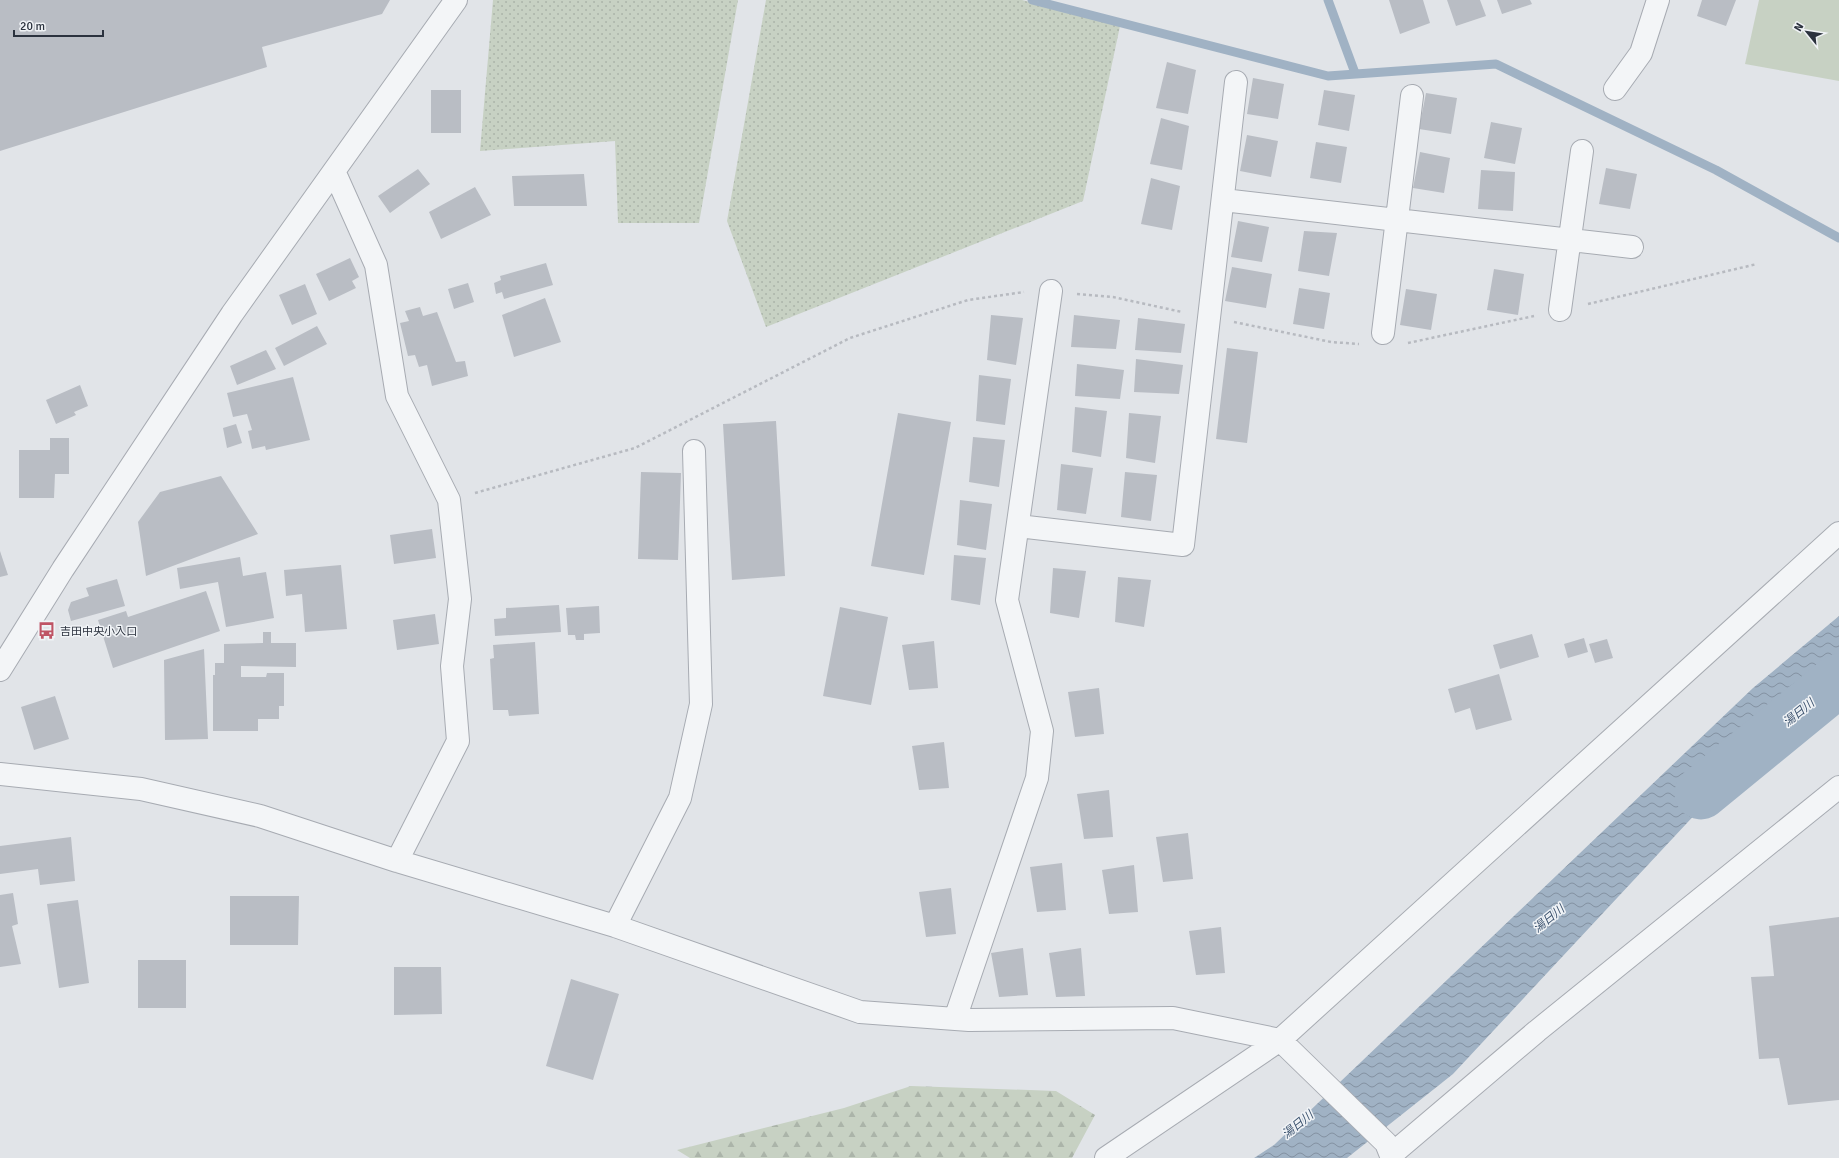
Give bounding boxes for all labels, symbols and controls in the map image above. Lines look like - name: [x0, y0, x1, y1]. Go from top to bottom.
- scale bar: [14, 12, 103, 38]
- north arrow: [1787, 12, 1827, 52]
- text: 20 m: [20, 19, 45, 34]
- text: N: [1791, 21, 1806, 34]
- bus stop icon: 吉田中央小入口: [37, 621, 57, 641]
- place label: 吉田中央小入口: [60, 625, 137, 638]
- water label: 湯日川: [1780, 695, 1819, 730]
- water label: 湯日川: [1530, 901, 1569, 936]
- water label: 湯日川: [1279, 1107, 1318, 1142]

